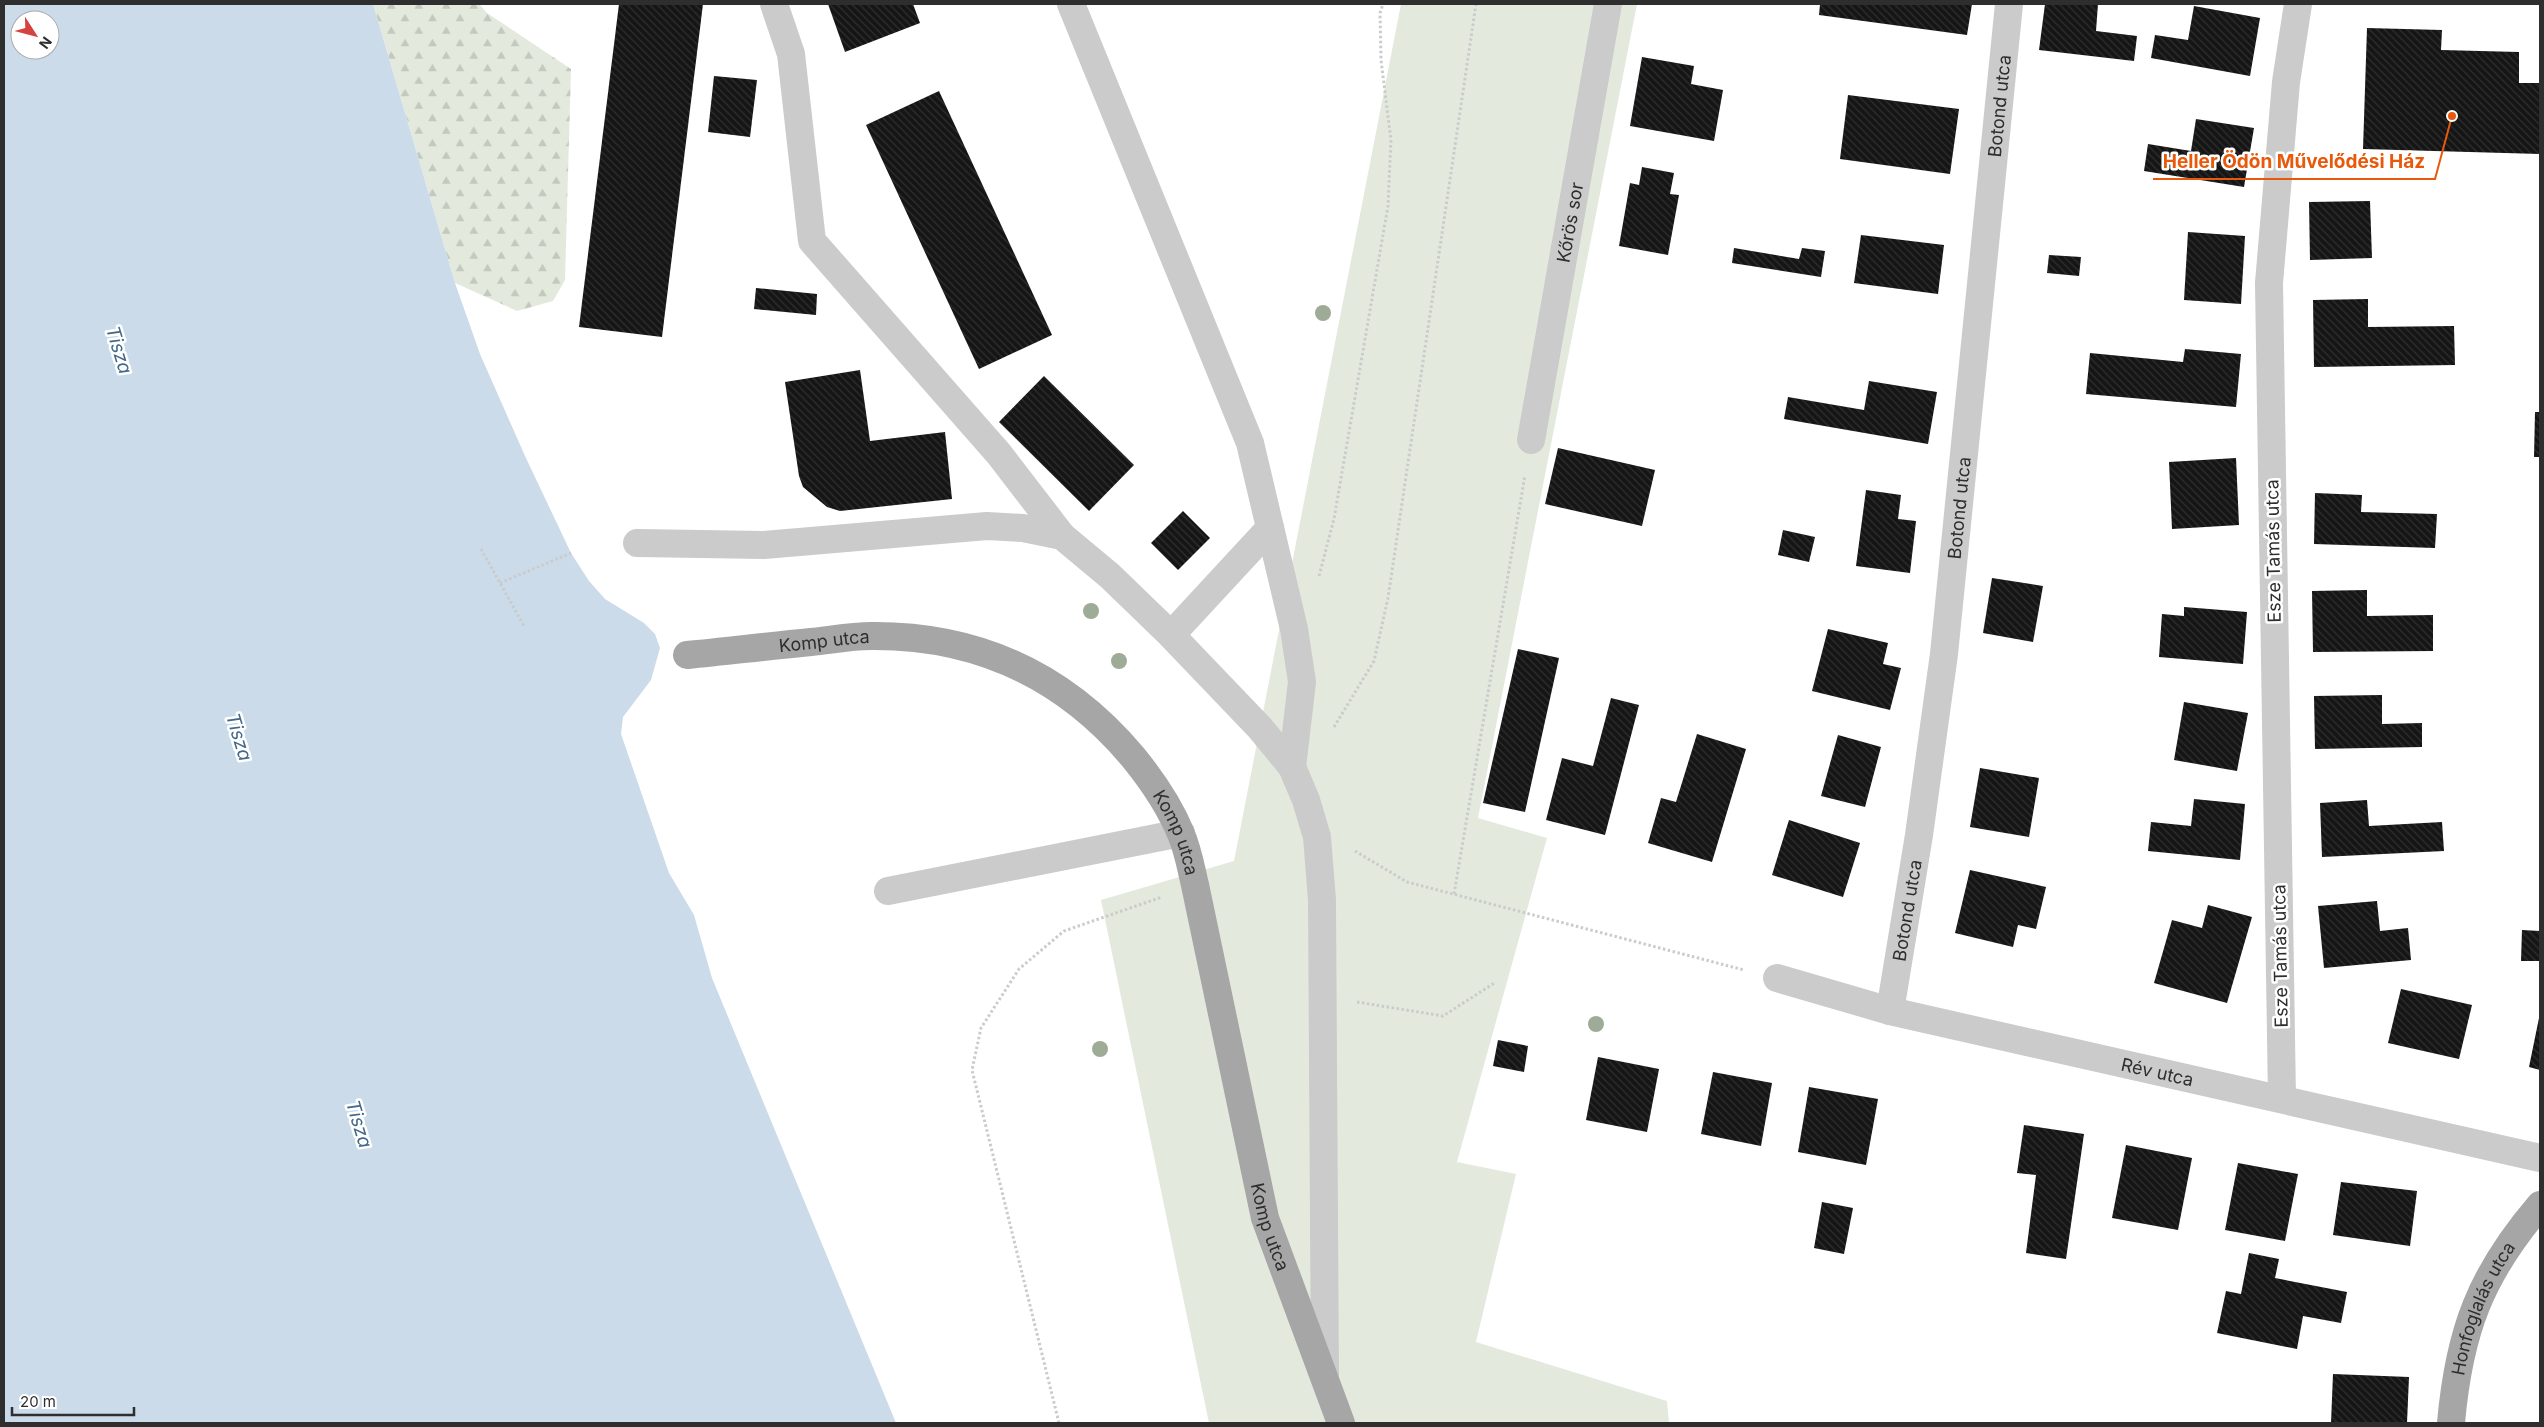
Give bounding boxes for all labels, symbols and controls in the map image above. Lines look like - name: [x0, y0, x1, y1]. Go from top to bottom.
- north arrow: [10, 10, 60, 60]
- text: N: [36, 34, 56, 52]
- street label: Botond utca: [1983, 54, 2014, 158]
- callout: Heller Ödön Művelődési Ház: [2153, 145, 2435, 179]
- text: Heller Ödön Művelődési Ház: [2163, 150, 2425, 173]
- street label: Kőrös sor: [1552, 180, 1587, 264]
- water label: Tisza: [101, 323, 137, 377]
- street label: Botond utca: [1943, 456, 1974, 560]
- street label: Esze Tamás utca: [2261, 479, 2285, 623]
- street label: Komp utca: [778, 625, 870, 656]
- water label: Tisza: [221, 710, 257, 764]
- street label: Komp utca: [1149, 786, 1203, 877]
- street label: Botond utca: [1888, 858, 1925, 963]
- street label: Esze Tamás utca: [2268, 884, 2292, 1028]
- street label: Rév utca: [2119, 1053, 2196, 1090]
- water label: Tisza: [341, 1097, 377, 1151]
- street label: Komp utca: [1247, 1181, 1294, 1274]
- street label: Honfoglalás utca: [2447, 1237, 2519, 1377]
- scale bar: [12, 1384, 135, 1416]
- text: 20 m: [20, 1392, 56, 1411]

